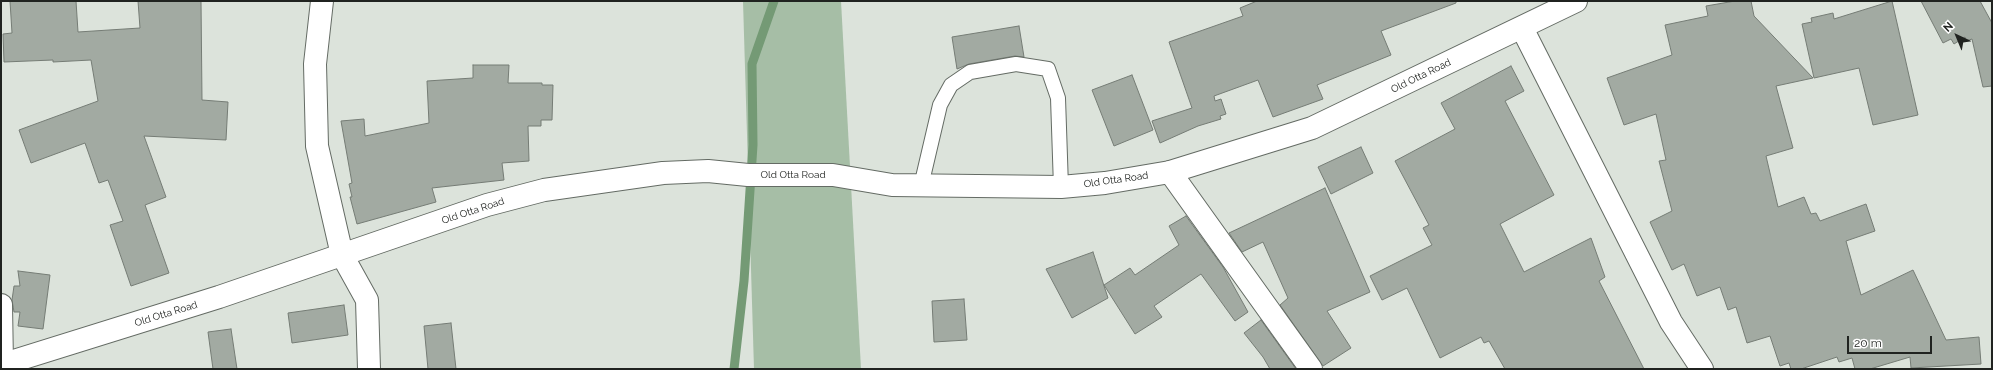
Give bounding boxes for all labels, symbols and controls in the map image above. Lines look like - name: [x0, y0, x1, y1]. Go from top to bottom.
- north arrow: [1937, 16, 1977, 56]
- text: N: [1941, 19, 1956, 35]
- street label: Old Otta Road: [1389, 56, 1453, 96]
- street label: Old Otta Road: [760, 169, 826, 181]
- street label: Old Otta Road: [1083, 170, 1149, 190]
- street label: Old Otta Road: [440, 195, 506, 227]
- street label: Old Otta Road: [133, 299, 199, 329]
- scale bar: [1849, 328, 1934, 354]
- text: 20 m: [1854, 336, 1882, 350]

